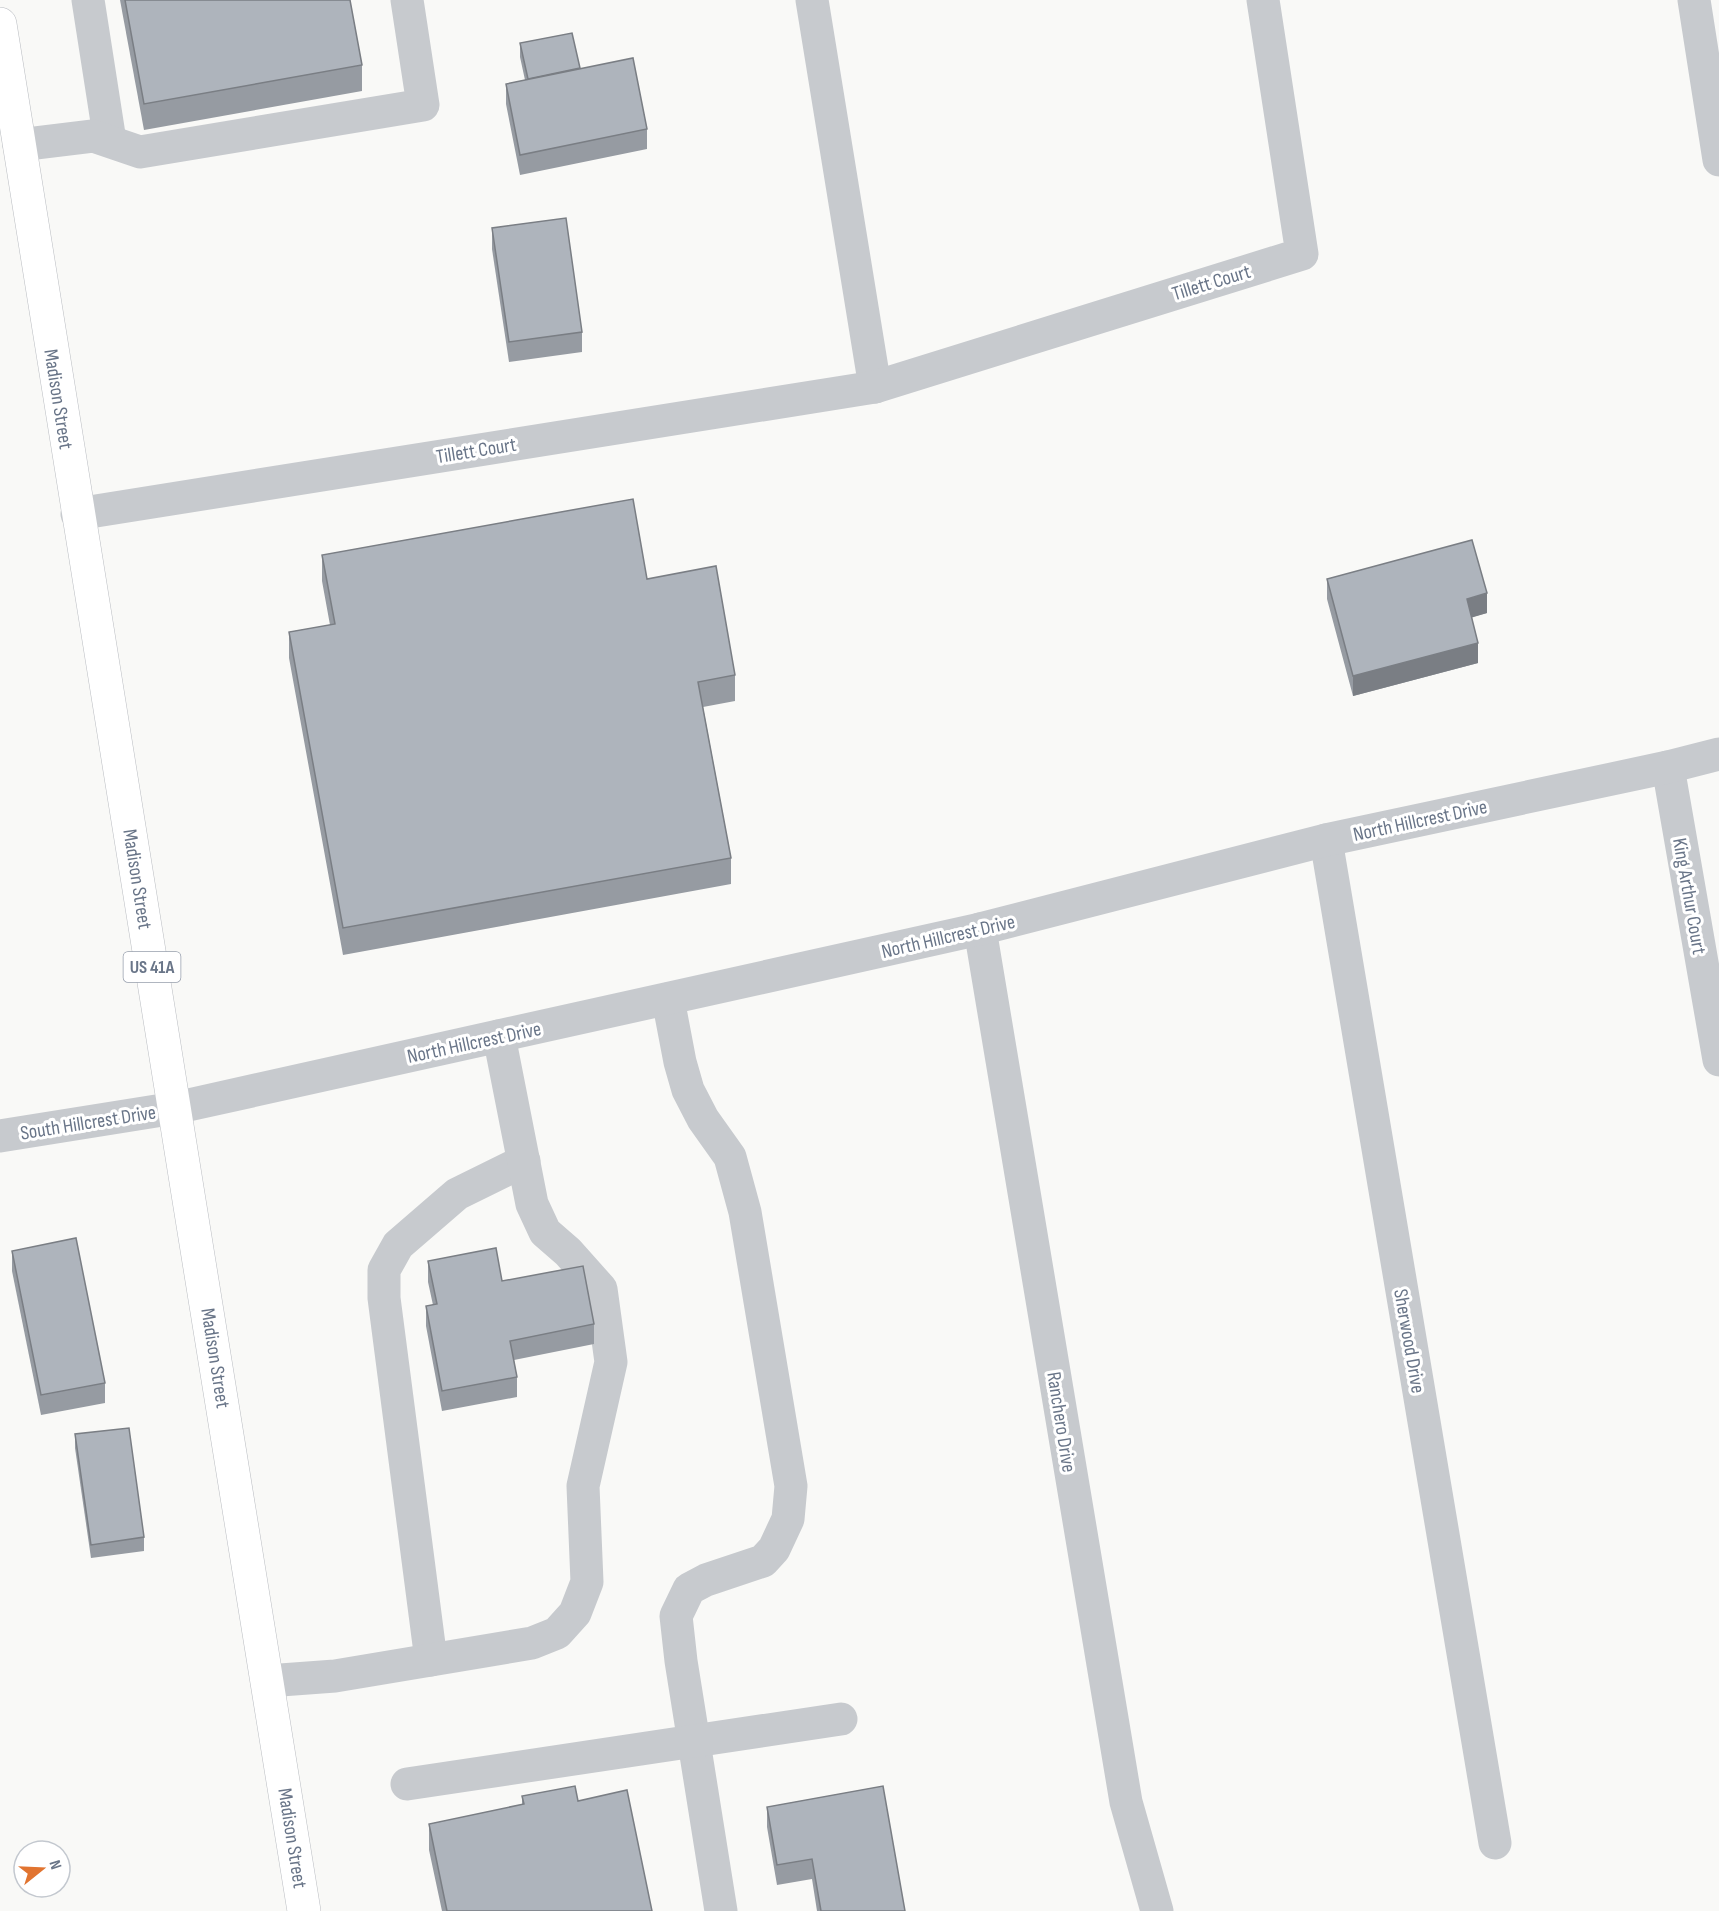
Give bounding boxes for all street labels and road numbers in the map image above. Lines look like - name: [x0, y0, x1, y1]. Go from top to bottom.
- street label: Tillett Court: [1169, 260, 1253, 306]
- street label: Madison Street: [38, 347, 78, 451]
- street label: Tillett Court: [434, 433, 518, 469]
- street label: North Hillcrest Drive: [1351, 795, 1489, 847]
- street label: Madison Street: [117, 827, 157, 931]
- street label: King Arthur Court: [1667, 836, 1711, 956]
- street label: North Hillcrest Drive: [879, 910, 1017, 964]
- road number: US 41A: [124, 952, 180, 982]
- street label: North Hillcrest Drive: [405, 1017, 543, 1069]
- street label: South Hillcrest Drive: [19, 1100, 158, 1146]
- street label: Sherwood Drive: [1388, 1287, 1430, 1395]
- street label: Madison Street: [195, 1306, 235, 1410]
- street label: Ranchero Drive: [1041, 1370, 1081, 1474]
- street label: Madison Street: [272, 1786, 312, 1890]

